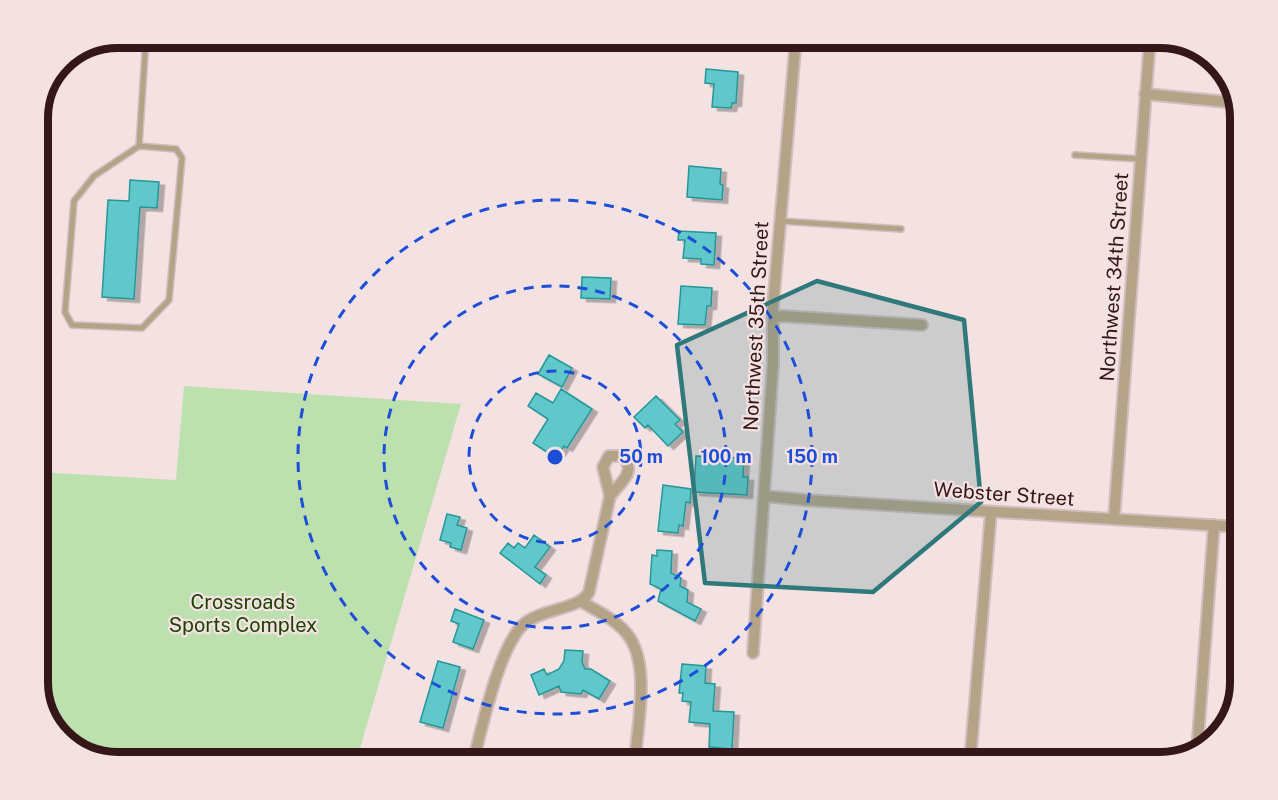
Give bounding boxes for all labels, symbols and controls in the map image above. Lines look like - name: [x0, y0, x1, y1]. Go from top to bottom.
- street label: Northwest 34th Street: [1095, 172, 1133, 382]
- street label: Northwest 35th Street: [739, 221, 773, 431]
- text: 50 m: [619, 446, 663, 467]
- text: 100 m: [700, 446, 752, 467]
- text: 150 m: [786, 446, 838, 467]
- centre of rings: [545, 447, 565, 467]
- street label: Webster Street: [933, 477, 1075, 511]
- park label: Crossroads Sports Complex: [169, 590, 317, 637]

